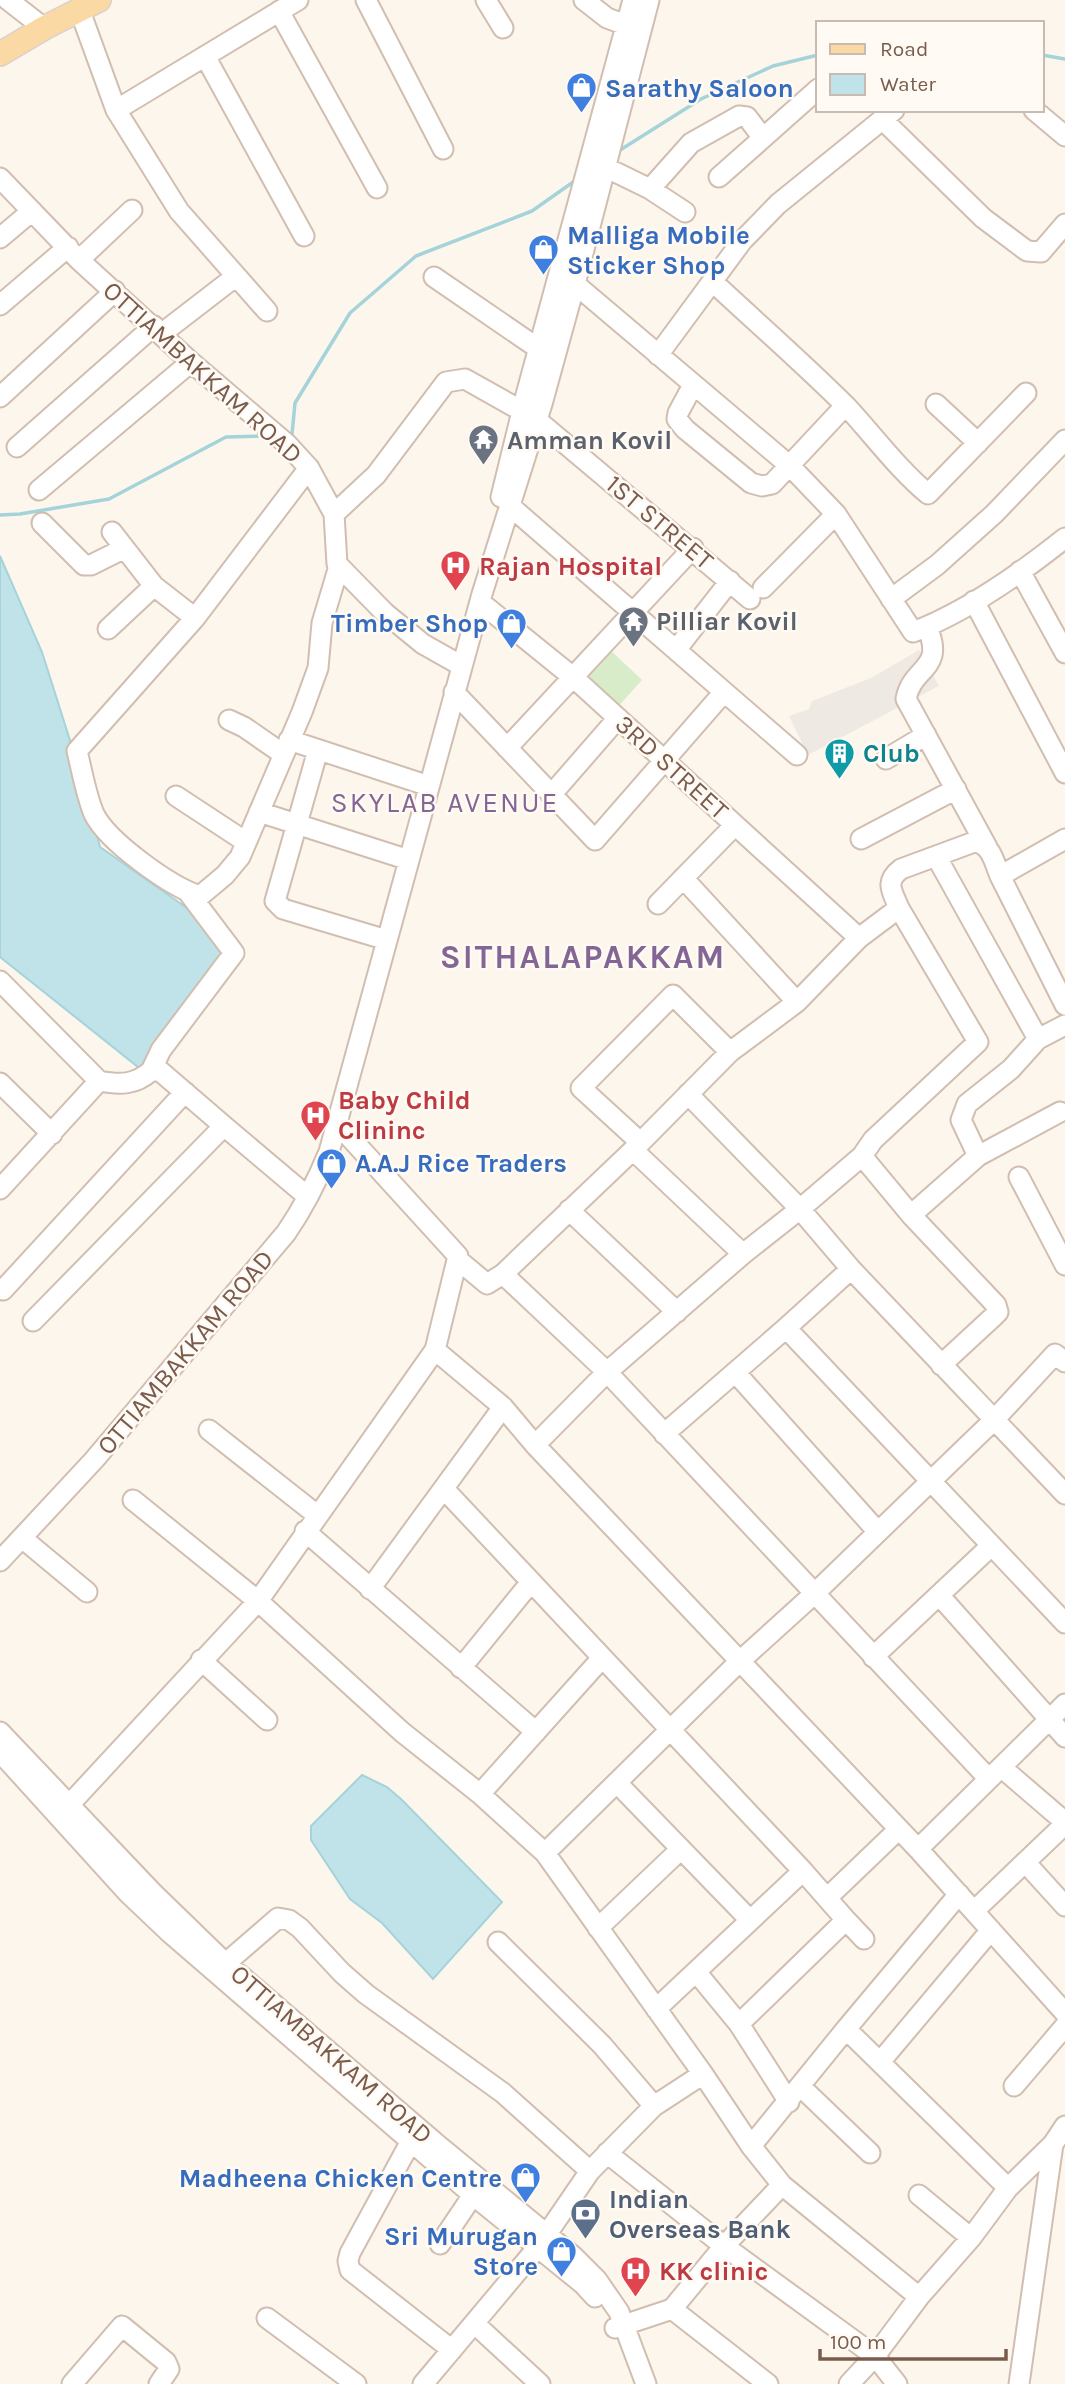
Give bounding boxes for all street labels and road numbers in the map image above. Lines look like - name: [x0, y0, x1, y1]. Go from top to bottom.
- street label: OTTIAMBAKKAM ROAD: [97, 275, 309, 470]
- street label: 1ST STREET: [600, 469, 720, 576]
- street label: 3RD STREET: [609, 709, 735, 826]
- street label: OTTIAMBAKKAM ROAD: [91, 1244, 280, 1461]
- street label: OTTIAMBAKKAM ROAD: [224, 1958, 439, 2151]

